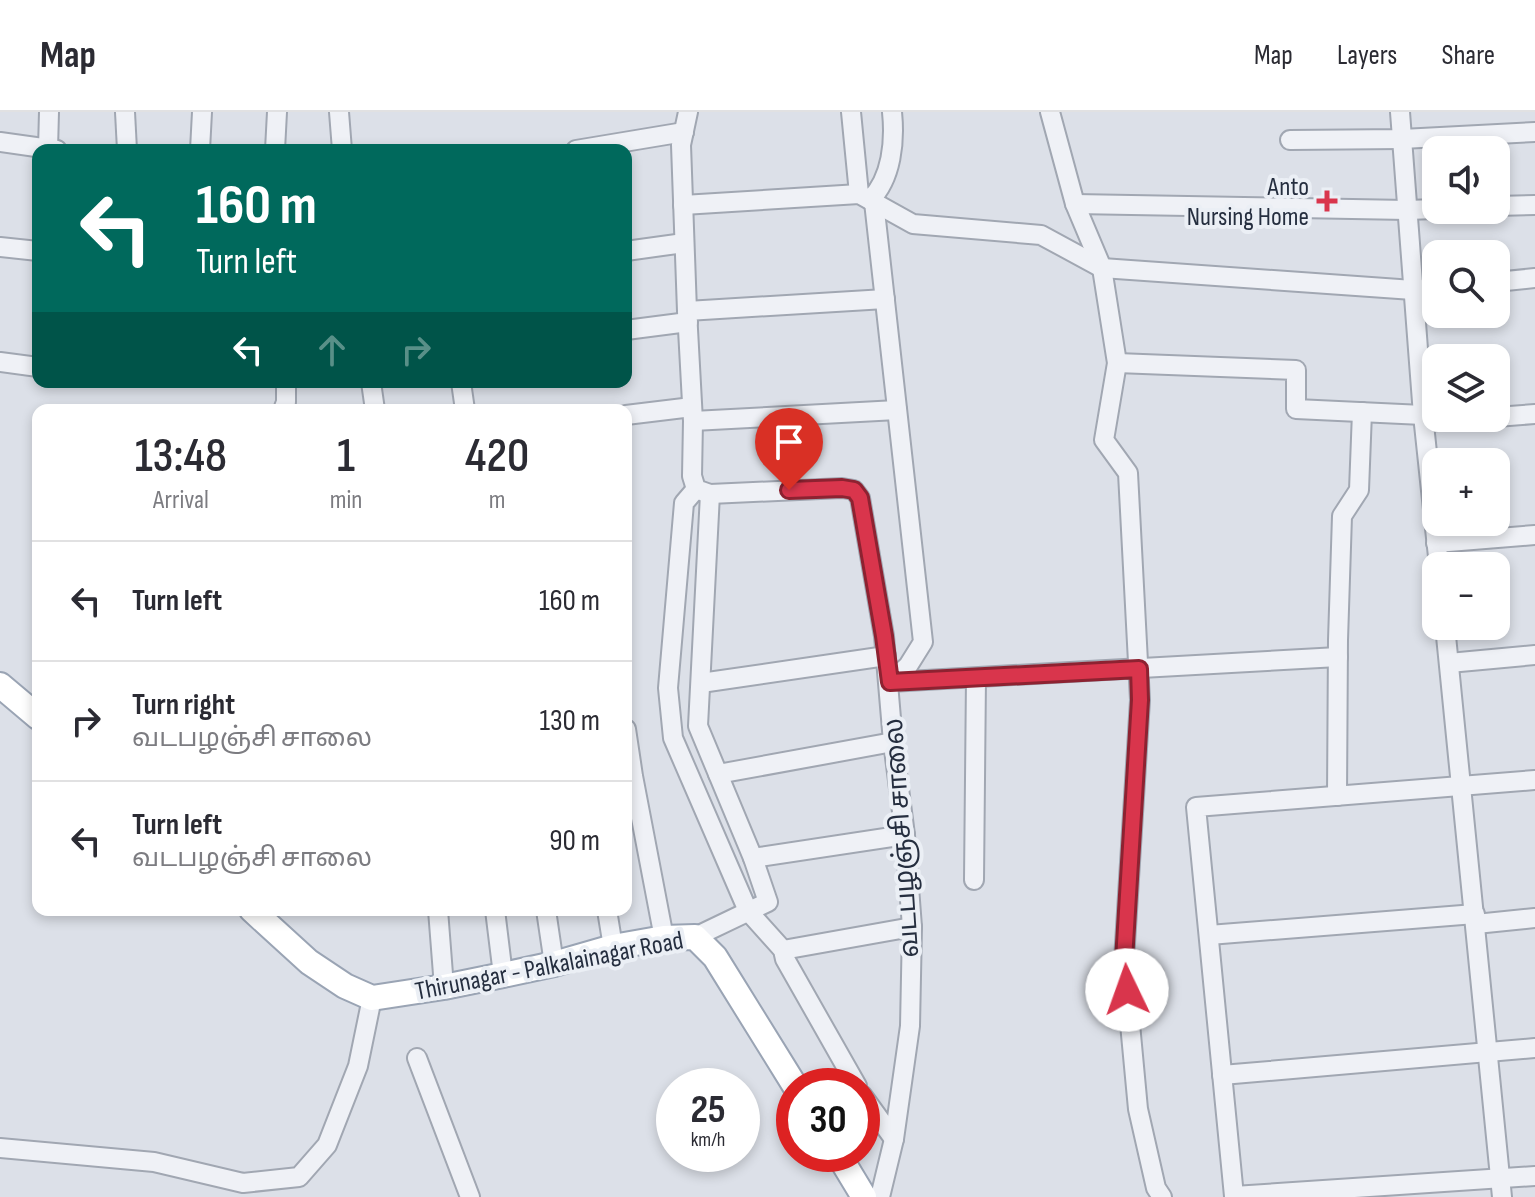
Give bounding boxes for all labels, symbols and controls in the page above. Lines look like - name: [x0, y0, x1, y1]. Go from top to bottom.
- text: Map: [40, 33, 96, 78]
- text: Map: [1254, 39, 1293, 72]
- text: Layers: [1337, 39, 1397, 72]
- text: Share: [1441, 39, 1495, 72]
- map controls: [1422, 136, 1510, 640]
- button: sound: [1422, 136, 1510, 224]
- place label: Anto Nursing Home: [1187, 172, 1309, 233]
- text: 160 m: [196, 173, 317, 240]
- icon: left: [64, 176, 168, 280]
- marker: Anto Nursing Home: [1316, 190, 1338, 212]
- button: search: [1422, 240, 1510, 328]
- text: Turn left: [196, 241, 297, 284]
- icon: left: [226, 328, 270, 372]
- icon: ahead: [310, 328, 354, 372]
- icon: right: [394, 328, 438, 372]
- button: layers: [1422, 344, 1510, 432]
- pin: [755, 408, 823, 490]
- icon: arrive: [767, 420, 811, 464]
- text: 13:48: [135, 428, 227, 485]
- text: 1: [337, 428, 355, 485]
- text: 420: [465, 428, 529, 485]
- button: +: [1422, 448, 1510, 536]
- text: Arrival: [153, 485, 209, 516]
- text: min: [330, 485, 362, 516]
- text: m: [489, 485, 506, 516]
- button: −: [1422, 552, 1510, 640]
- icon: left: [64, 579, 108, 623]
- text: Turn left: [132, 583, 222, 619]
- text: 160 m: [539, 583, 600, 619]
- text: Turn right: [132, 687, 235, 723]
- icon: right: [64, 699, 108, 743]
- text: 130 m: [540, 703, 600, 739]
- street label: வடபழஞ்சி சாலை: [879, 717, 926, 959]
- text: வடபழஞ்சி சாலை: [132, 723, 372, 754]
- text: Turn left: [132, 807, 222, 843]
- icon: left: [64, 819, 108, 863]
- text: 90 m: [549, 823, 600, 859]
- text: வடபழஞ்சி சாலை: [132, 843, 372, 874]
- street label: Thirunagar - Palkalainagar Road: [413, 925, 686, 1008]
- position arrow: [1085, 948, 1169, 1032]
- speed limit sign: 30: [776, 1068, 880, 1172]
- text: 25: [690, 1086, 726, 1134]
- text: km/h: [691, 1128, 725, 1152]

